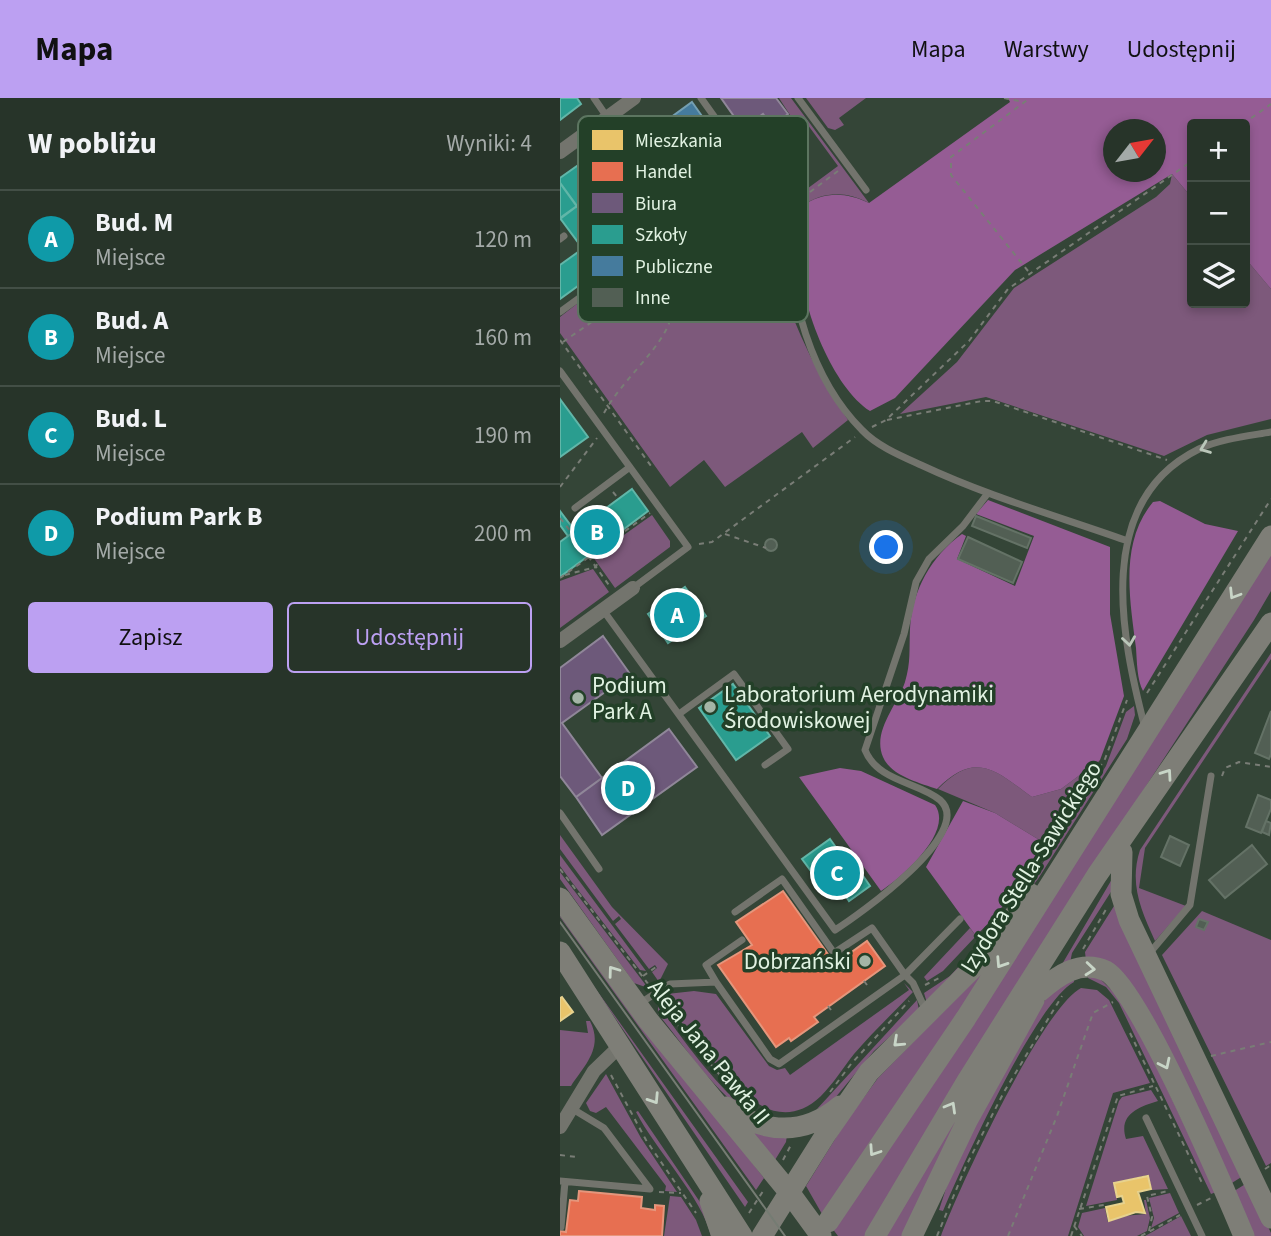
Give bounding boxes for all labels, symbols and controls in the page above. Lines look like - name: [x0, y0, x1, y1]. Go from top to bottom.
- text: Mapa: [35, 26, 113, 73]
- text: Mapa: [911, 32, 966, 67]
- text: Warstwy: [1004, 32, 1089, 67]
- text: Udostępnij: [1127, 32, 1236, 67]
- legend: [578, 116, 808, 322]
- north arrow: [1103, 119, 1166, 182]
- map controls: [1187, 119, 1250, 308]
- button: +: [1187, 119, 1250, 182]
- text: W pobliżu: [28, 122, 157, 165]
- text: Wyniki: 4: [446, 127, 532, 160]
- text: Mieszkania: [635, 128, 722, 155]
- text: Handel: [635, 159, 692, 186]
- button: −: [1187, 182, 1250, 245]
- text: Biura: [635, 191, 677, 218]
- text: Bud. M: [95, 204, 173, 241]
- text: Szkoły: [635, 222, 687, 249]
- text: A: [44, 223, 58, 256]
- text: 120 m: [474, 223, 532, 256]
- text: Miejsce: [95, 241, 166, 274]
- button: layers: [1187, 245, 1250, 308]
- text: Publiczne: [635, 254, 713, 281]
- text: Inne: [635, 285, 670, 312]
- text: Bud. A: [95, 302, 168, 339]
- text: B: [44, 321, 58, 354]
- text: 160 m: [474, 321, 532, 354]
- text: Miejsce: [95, 339, 166, 372]
- text: Bud. L: [95, 400, 167, 437]
- text: C: [44, 419, 58, 452]
- text: 190 m: [474, 419, 532, 452]
- text: Miejsce: [95, 437, 166, 470]
- one-way arrow: [1199, 440, 1212, 454]
- text: Podium Park B: [95, 498, 263, 535]
- pin: B: [574, 506, 620, 558]
- text: D: [44, 517, 58, 550]
- text: 200 m: [474, 517, 532, 550]
- your location: [869, 530, 903, 564]
- text: Miejsce: [95, 535, 166, 568]
- one-way arrow: [1230, 586, 1243, 599]
- pin: A: [654, 589, 700, 641]
- button: Zapisz: [28, 602, 273, 673]
- button: Udostępnij: [287, 602, 532, 673]
- one-way arrow: [1121, 635, 1136, 646]
- place label: Podium Park A: [592, 669, 667, 728]
- place label: Laboratorium Aerodynamiki Środowiskowej: [724, 678, 994, 737]
- marker: Podium Park A: [570, 690, 586, 706]
- marker: Laboratorium Aerodynamiki Środowiskowej: [702, 699, 718, 715]
- street label: Izydora Stella-Sawickiego: [952, 755, 1110, 979]
- pin: D: [605, 762, 651, 814]
- one-way arrow: [1159, 769, 1171, 782]
- pin: C: [814, 847, 860, 899]
- place label: Dobrzański: [744, 945, 851, 978]
- marker: Dobrzański: [857, 953, 873, 969]
- one-way arrow: [997, 955, 1010, 968]
- one-way arrow: [1085, 961, 1096, 976]
- one-way arrow: [609, 966, 621, 979]
- street label: Aleja Jana Pawła II: [640, 972, 778, 1132]
- one-way arrow: [893, 1034, 906, 1047]
- one-way arrow: [1156, 1057, 1170, 1069]
- one-way arrow: [645, 1091, 658, 1104]
- one-way arrow: [943, 1102, 956, 1114]
- one-way arrow: [870, 1143, 882, 1156]

